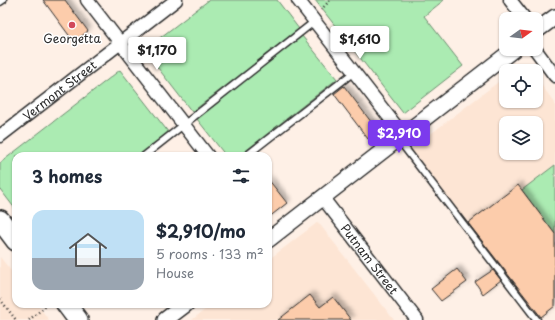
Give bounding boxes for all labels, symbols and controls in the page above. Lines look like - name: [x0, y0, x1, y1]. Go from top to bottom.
- north arrow: [499, 12, 543, 56]
- map controls: [499, 12, 543, 160]
- marker: Georgetta: [67, 20, 77, 30]
- pin: $1,610: [327, 26, 393, 60]
- place label: Georgetta: [43, 29, 101, 47]
- text: $1,610: [339, 29, 381, 48]
- pin: $1,170: [124, 37, 190, 71]
- text: $1,170: [137, 40, 177, 59]
- street label: Vermont Street: [19, 56, 100, 124]
- button: locate: [499, 64, 543, 108]
- button: layers: [499, 116, 543, 160]
- pin: $2,910: [366, 120, 432, 154]
- text: $2,910: [377, 123, 421, 142]
- text: 3 homes: [32, 163, 102, 189]
- icon: filters: [230, 165, 252, 187]
- text: $2,910/mo: [156, 218, 246, 244]
- street label: Putnam Street: [337, 220, 403, 298]
- icon: home: [64, 226, 112, 274]
- text: 5 rooms · 133 m²: [156, 244, 264, 263]
- text: House: [156, 263, 194, 282]

